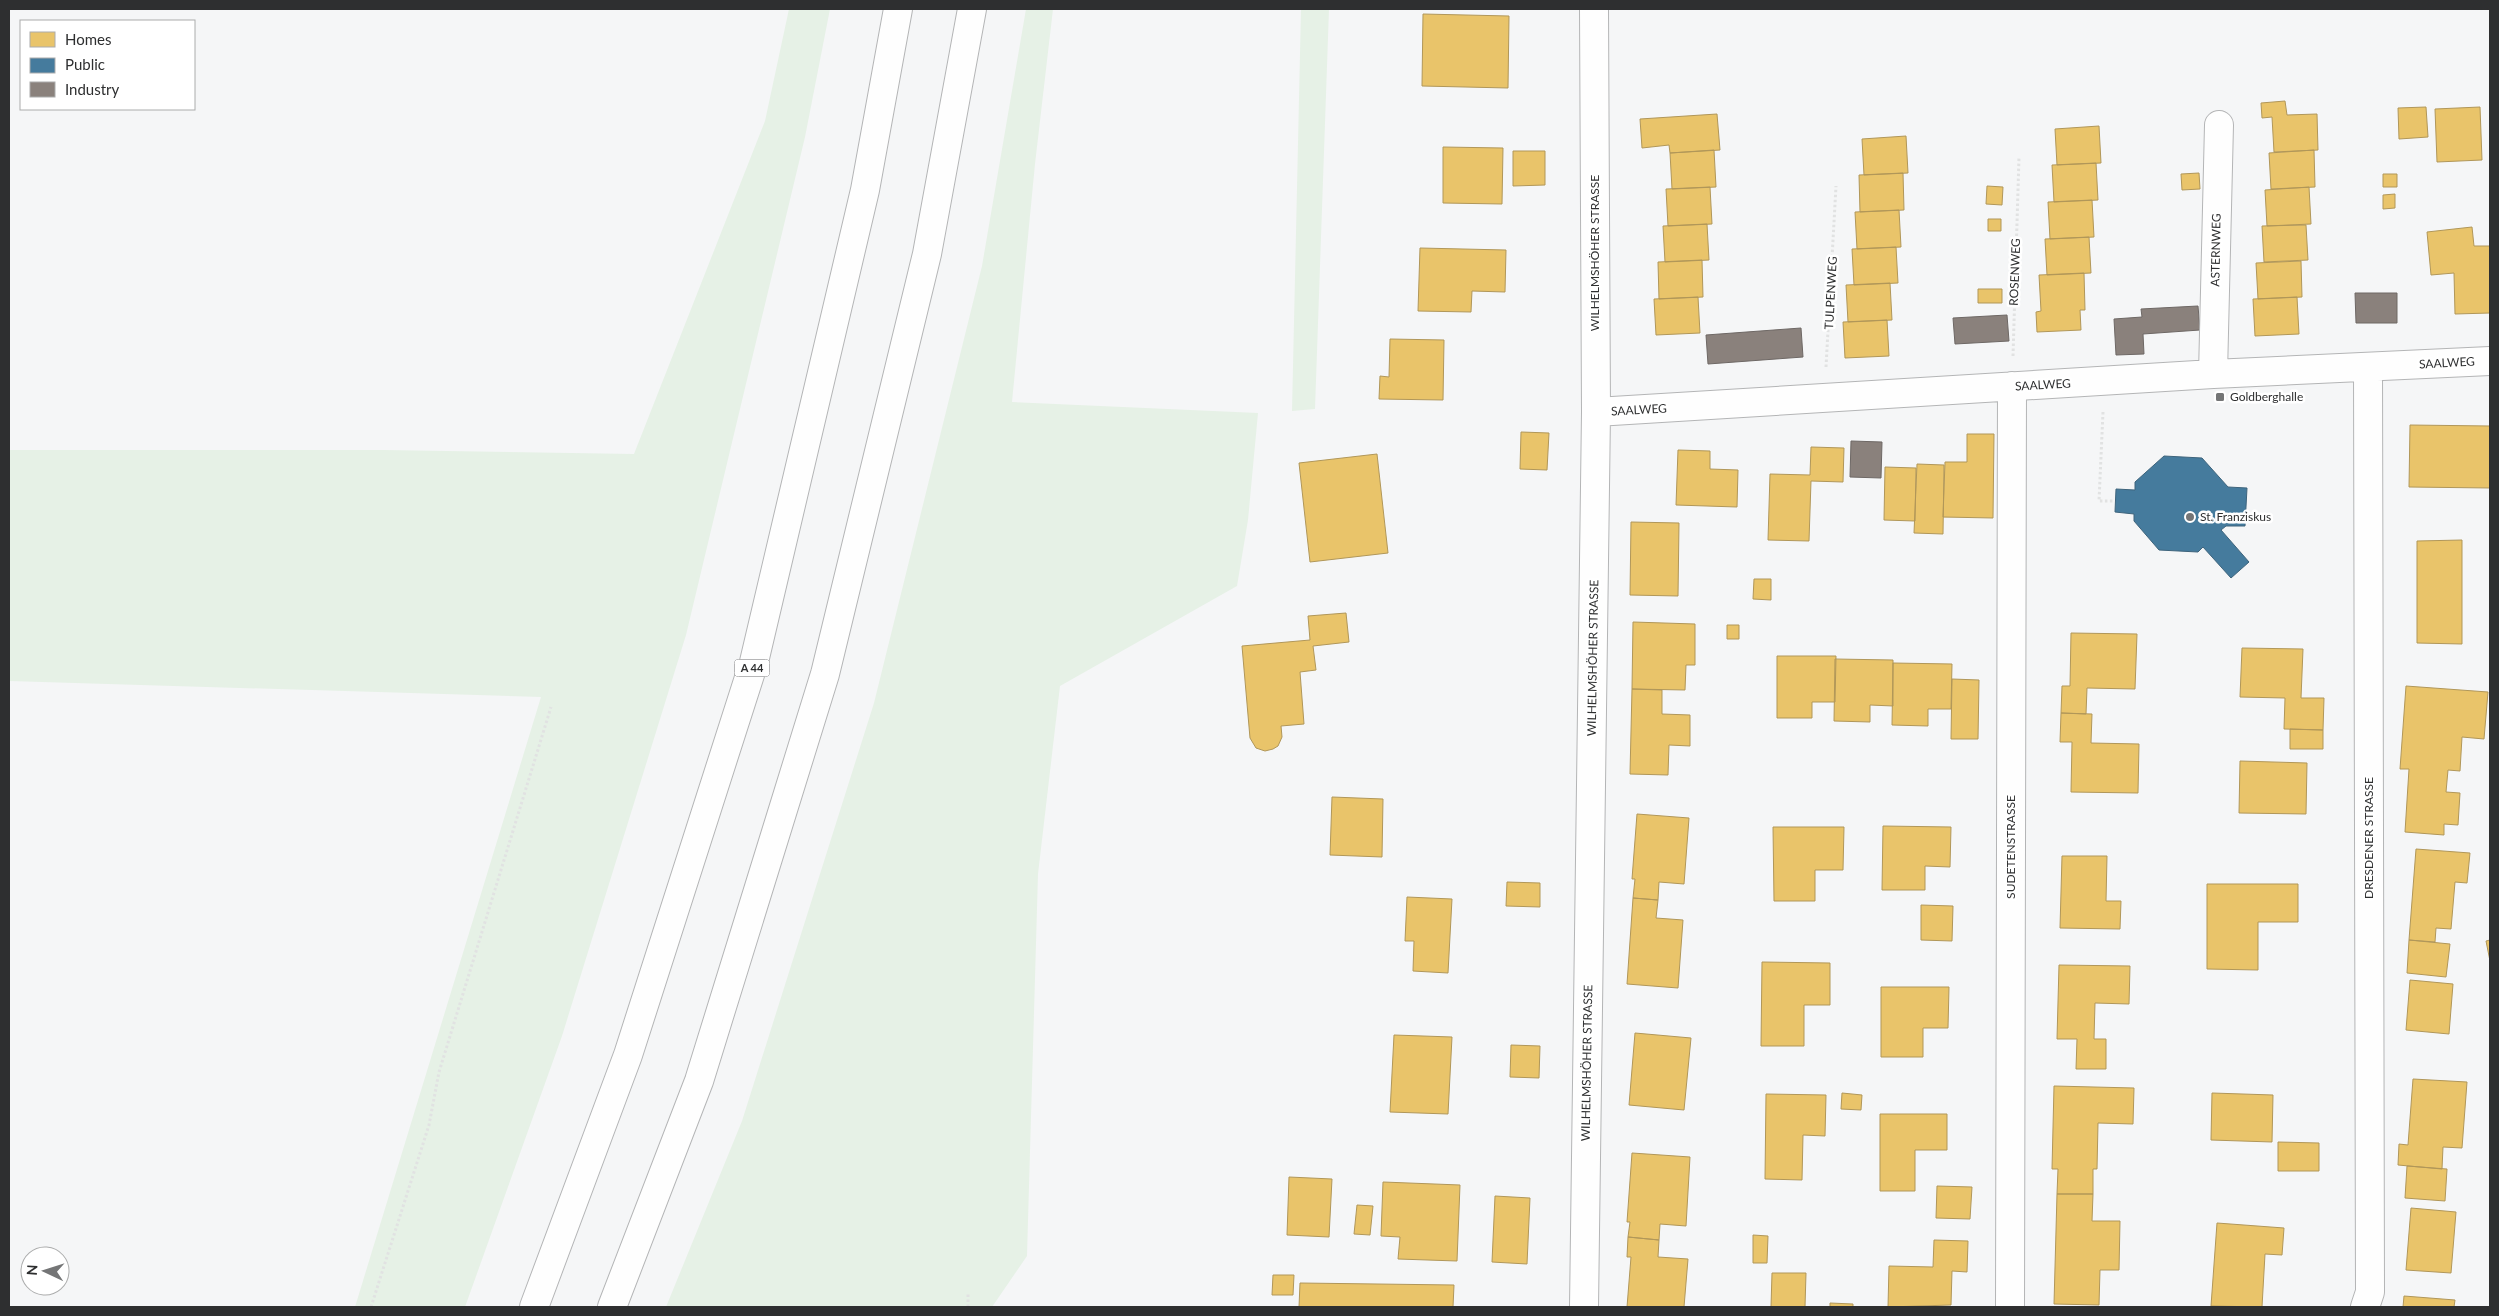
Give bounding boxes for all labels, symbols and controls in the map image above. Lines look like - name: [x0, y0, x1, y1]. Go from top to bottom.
- legend: [20, 20, 195, 110]
- text: Homes: [65, 30, 111, 48]
- text: Public: [65, 55, 105, 73]
- text: Industry: [65, 80, 120, 98]
- street label: WILHELMSHÖHER STRASSE: [1587, 175, 1602, 331]
- street label: ASTERNWEG: [2207, 213, 2224, 287]
- street label: ROSENWEG: [2006, 238, 2023, 306]
- street label: TULPENWEG: [1821, 256, 1840, 330]
- street label: SAALWEG: [2419, 354, 2476, 371]
- street label: SAALWEG: [2015, 376, 2072, 393]
- place label: Goldberghalle: [2230, 389, 2303, 404]
- marker: Goldberghalle: [2214, 391, 2226, 403]
- street label: SAALWEG: [1611, 401, 1668, 418]
- place label: St. Franziskus: [2200, 509, 2271, 524]
- marker: St. Franziskus: [2184, 511, 2196, 523]
- street label: WILHELMSHÖHER STRASSE: [1584, 580, 1601, 736]
- road number: A 44: [734, 660, 770, 676]
- street label: DRESDENER STRASSE: [2361, 777, 2376, 899]
- street label: SUDETENSTRASSE: [2003, 795, 2018, 899]
- street label: WILHELMSHÖHER STRASSE: [1578, 985, 1595, 1141]
- north arrow: [20, 1246, 70, 1296]
- text: N: [23, 1264, 40, 1276]

